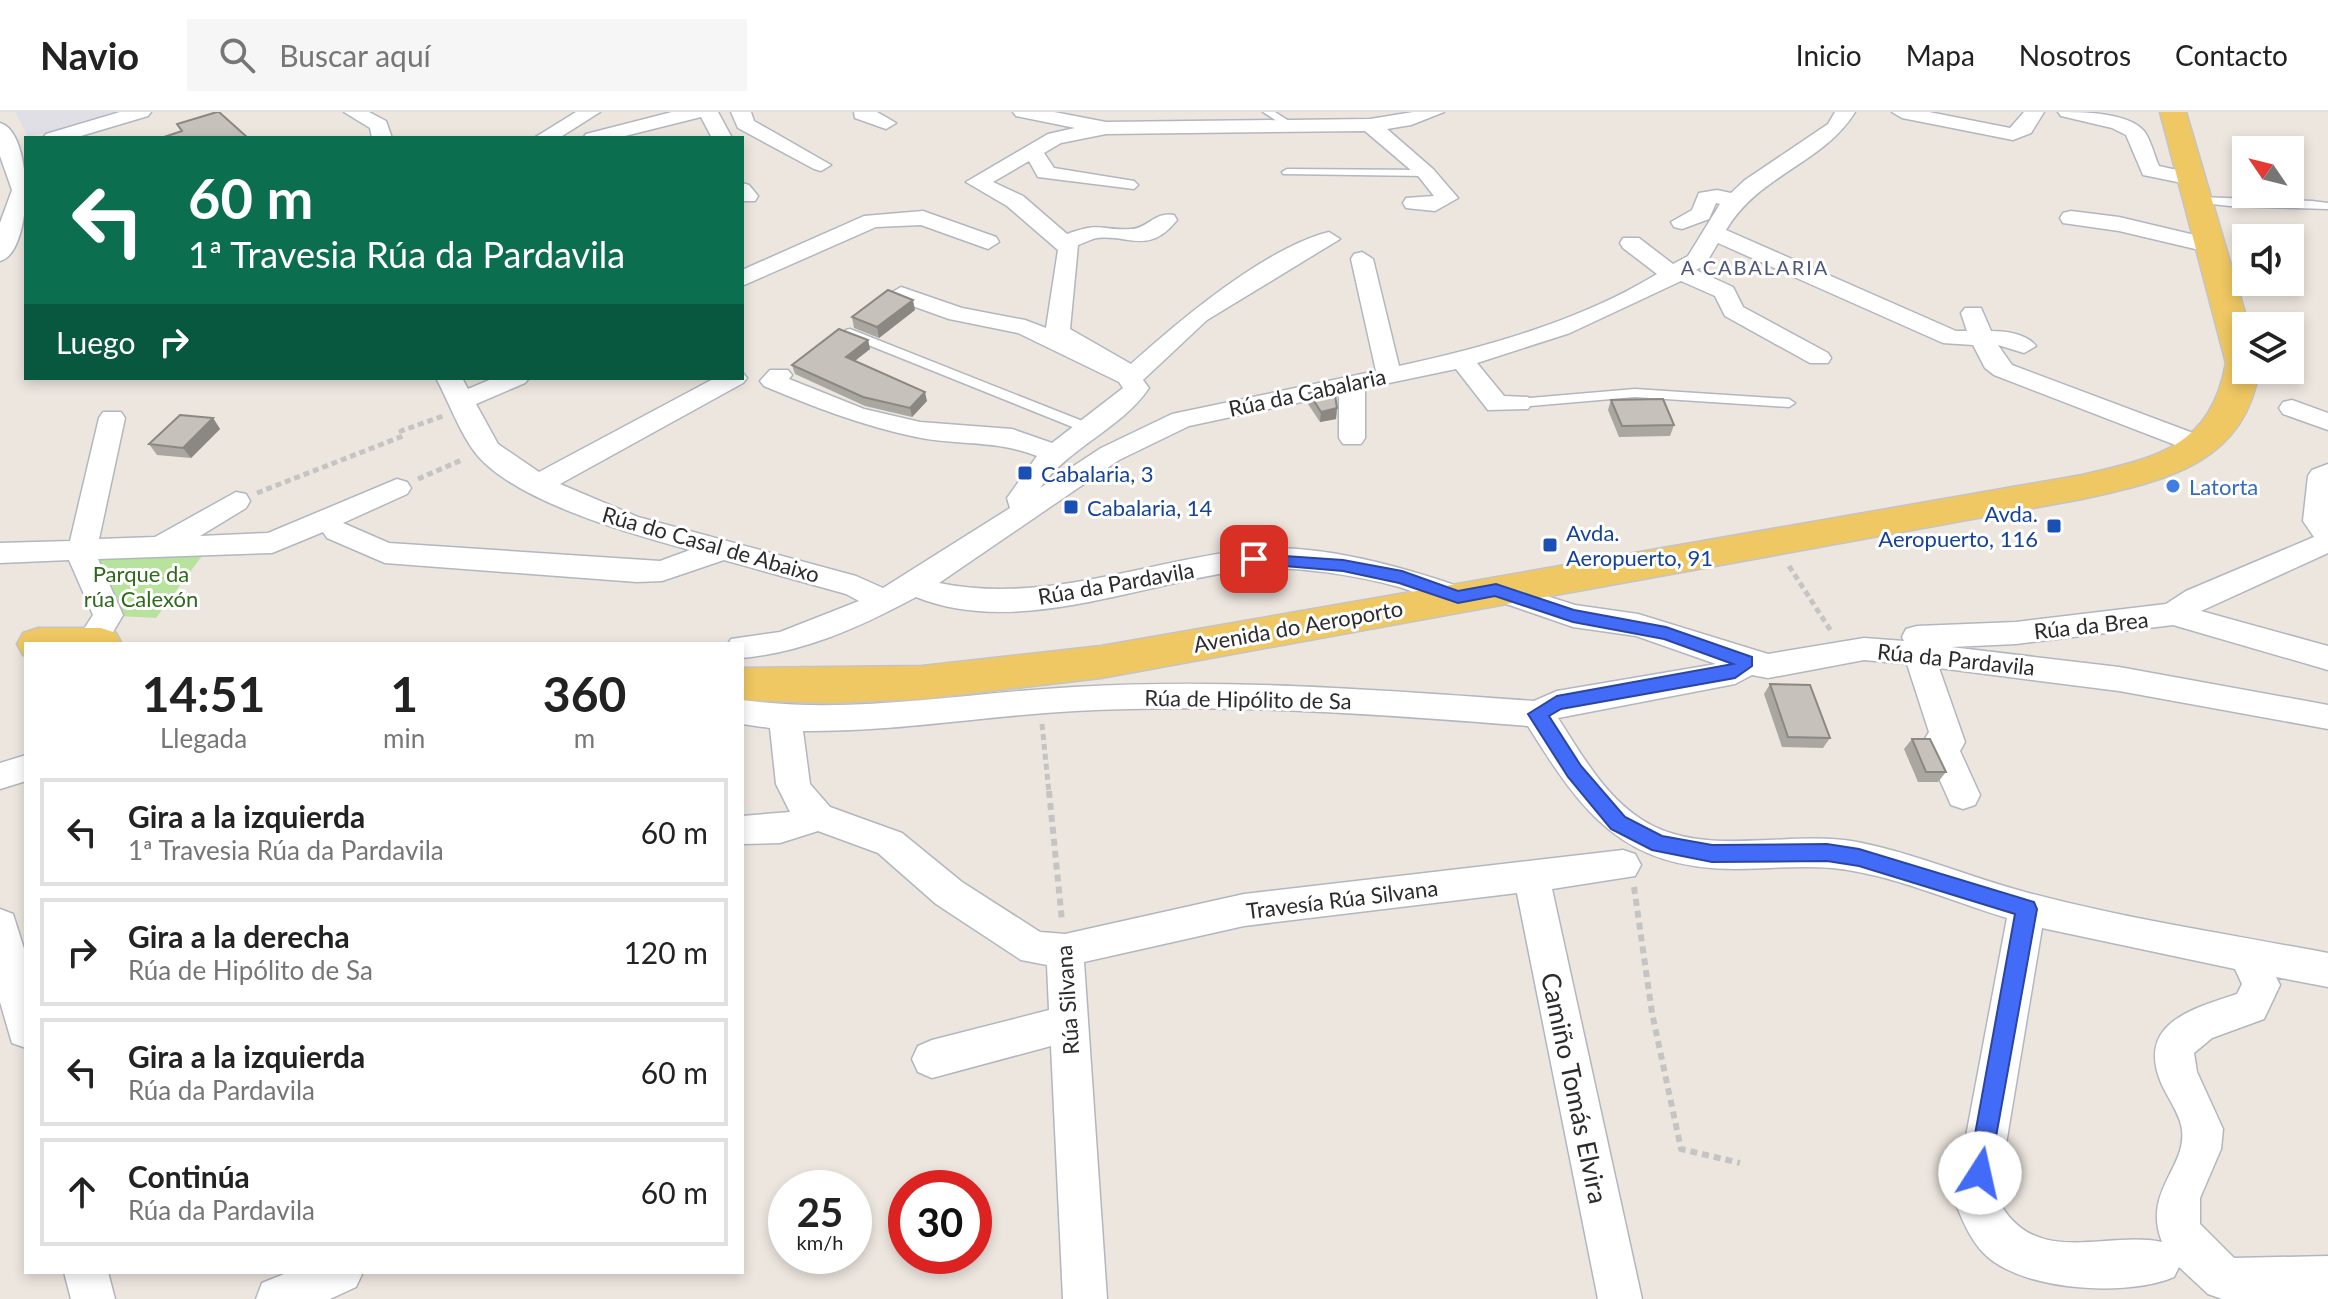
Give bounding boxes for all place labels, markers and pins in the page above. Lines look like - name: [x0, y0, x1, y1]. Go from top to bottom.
- place label: Cabalaria, 3: [1041, 460, 1154, 487]
- marker: Cabalaria, 3: [1016, 464, 1034, 482]
- place label: Latorta: [2189, 473, 2258, 500]
- marker: Latorta: [2164, 477, 2182, 495]
- place label: Cabalaria, 14: [1087, 494, 1213, 521]
- marker: Cabalaria, 14: [1062, 498, 1080, 516]
- place label: Avda. Aeropuerto, 116: [1878, 500, 2038, 552]
- marker: Avda. Aeropuerto, 116: [2045, 517, 2063, 535]
- place label: Avda. Aeropuerto, 91: [1566, 519, 1713, 571]
- pin: [1220, 525, 1288, 593]
- marker: Avda. Aeropuerto, 91: [1541, 536, 1559, 554]

